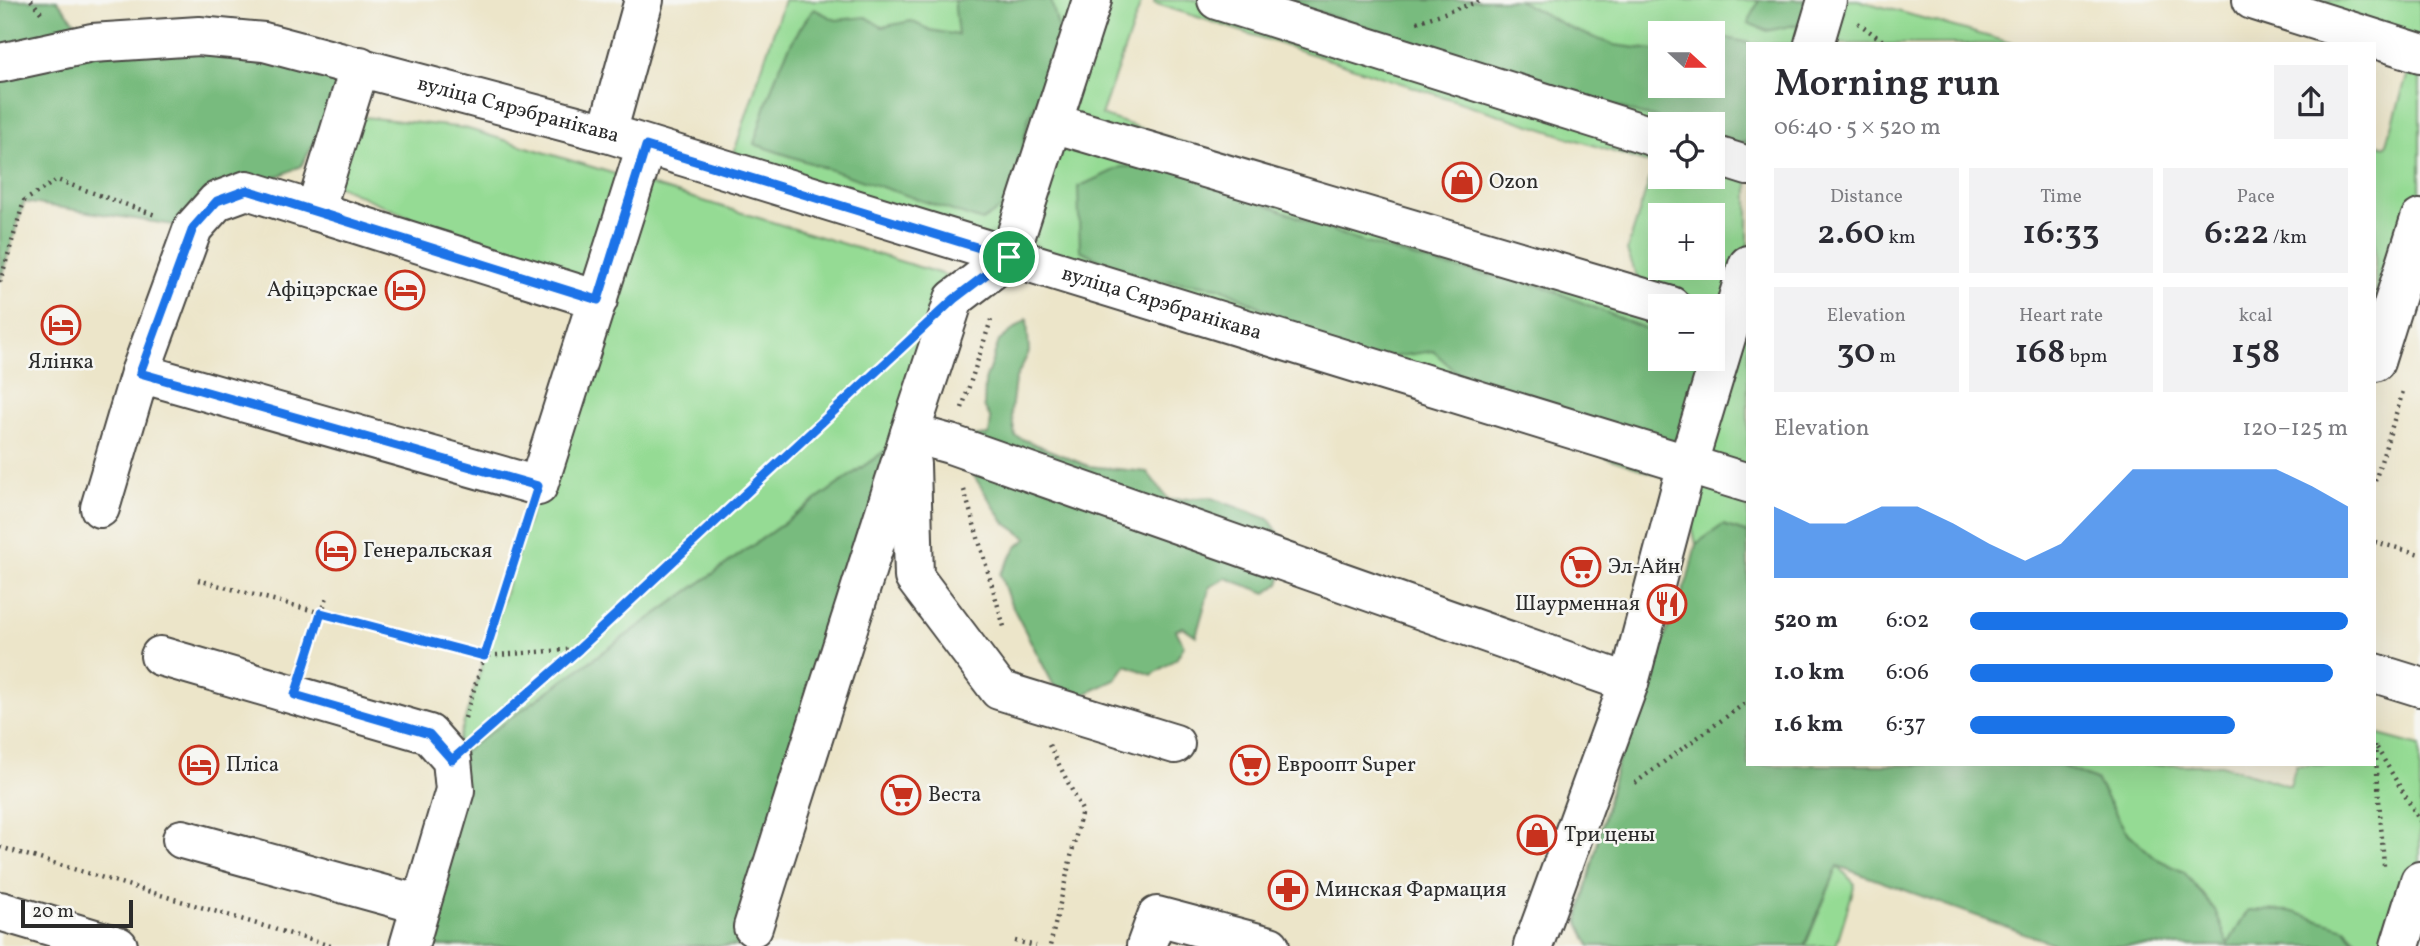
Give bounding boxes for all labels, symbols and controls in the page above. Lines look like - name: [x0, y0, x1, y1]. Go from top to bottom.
- north arrow: [1648, 21, 1726, 98]
- map controls: [1648, 21, 1725, 371]
- text: Morning run: [1774, 59, 2000, 112]
- button: share: [2274, 65, 2348, 139]
- street label: вуліца Сярэбранікава: [414, 69, 623, 151]
- button: locate: [1648, 112, 1725, 189]
- text: 06:40 · 5 × 520 m: [1774, 112, 1941, 144]
- shop icon: Ozon: [1441, 161, 1483, 203]
- place label: Ozon: [1489, 168, 1539, 197]
- text: Distance: [1830, 184, 1903, 210]
- text: Time: [2040, 184, 2082, 210]
- text: Pace: [2237, 184, 2275, 210]
- button: +: [1648, 203, 1725, 280]
- text: 2.60: [1817, 210, 1885, 258]
- text: 16:33: [2022, 210, 2100, 258]
- text: 6:22: [2204, 210, 2269, 258]
- text: km: [1885, 225, 1916, 251]
- text: /km: [2269, 225, 2307, 251]
- pin: [979, 227, 1039, 287]
- icon: arrive: [990, 238, 1028, 276]
- street label: вуліца Сярэбранікава: [1058, 259, 1266, 348]
- hotel icon: Афіцэрскае: [384, 269, 426, 311]
- place label: Афіцэрскае: [267, 276, 378, 305]
- button: −: [1648, 294, 1725, 371]
- text: Elevation: [1827, 303, 1906, 329]
- text: Heart rate: [2019, 303, 2103, 329]
- text: kcal: [2239, 303, 2273, 329]
- hotel icon: Ялінка: [40, 304, 82, 346]
- text: 30: [1837, 329, 1875, 377]
- text: 168: [2015, 329, 2066, 377]
- text: 158: [2231, 329, 2280, 377]
- text: m: [1875, 344, 1896, 370]
- text: bpm: [2066, 344, 2107, 370]
- place label: Ялінка: [28, 348, 94, 377]
- text: Elevation: [1774, 413, 1870, 445]
- text: 120–125 m: [2242, 413, 2348, 445]
- hotel icon: Генеральская: [315, 530, 357, 572]
- place label: Генеральская: [363, 537, 492, 566]
- supermarket icon: Эл-Айн: [1560, 546, 1602, 588]
- place label: Эл-Айн: [1608, 553, 1680, 582]
- restaurant icon: Шаурменная: [1646, 583, 1688, 625]
- place label: Шаурменная: [1515, 590, 1640, 619]
- text: 520 m: [1774, 605, 1838, 637]
- text: 6:02: [1886, 605, 1929, 637]
- text: 1.0 km: [1774, 657, 1845, 689]
- text: 6:06: [1886, 657, 1929, 689]
- text: 1.6 km: [1774, 709, 1843, 741]
- text: 6:37: [1886, 709, 1926, 741]
- hotel icon: Пліса: [178, 744, 220, 786]
- supermarket icon: Евроопт Super: [1229, 744, 1271, 786]
- place label: Пліса: [226, 751, 279, 780]
- place label: Евроопт Super: [1277, 751, 1416, 780]
- supermarket icon: Веста: [880, 774, 922, 816]
- place label: Веста: [928, 781, 982, 810]
- shop icon: Три цены: [1516, 814, 1558, 856]
- place label: Три цены: [1564, 821, 1655, 850]
- pharmacy icon: Минская Фармация: [1267, 869, 1309, 911]
- place label: Минская Фармация: [1315, 876, 1506, 905]
- scale bar: [21, 897, 133, 929]
- text: 20 m: [32, 899, 74, 925]

